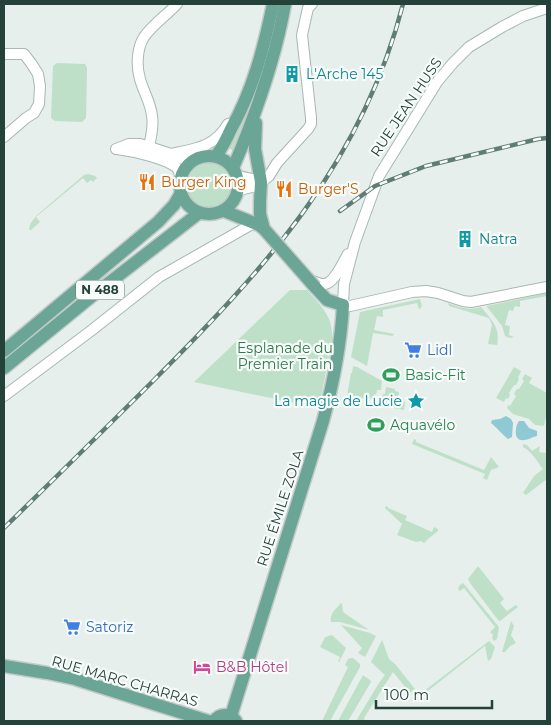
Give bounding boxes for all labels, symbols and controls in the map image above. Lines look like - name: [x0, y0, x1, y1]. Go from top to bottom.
- street label: RUE JEAN HUSS: [366, 54, 446, 160]
- building icon: L'Arche 145: [282, 64, 302, 84]
- place label: L'Arche 145: [306, 65, 384, 83]
- restaurant icon: Burger King: [137, 172, 157, 192]
- place label: Burger King: [161, 173, 247, 191]
- restaurant icon: Burger'S: [274, 179, 294, 199]
- place label: Burger'S: [298, 180, 359, 198]
- building icon: Natra: [455, 229, 475, 249]
- place label: Natra: [479, 230, 518, 248]
- road number: N 488: [76, 280, 124, 300]
- park label: Esplanade du Premier Train: [237, 339, 333, 373]
- supermarket icon: Lidl: [403, 340, 423, 360]
- place label: Lidl: [427, 341, 452, 359]
- sports icon: Basic-Fit: [381, 365, 401, 385]
- place label: Basic-Fit: [405, 366, 466, 384]
- place icon: La magie de Lucie: [406, 391, 426, 411]
- place label: La magie de Lucie: [274, 392, 402, 410]
- sports icon: Aquavélo: [366, 415, 386, 435]
- place label: Aquavélo: [390, 416, 456, 434]
- street label: RUE ÉMILE ZOLA: [253, 447, 308, 569]
- supermarket icon: Satoriz: [62, 617, 82, 637]
- place label: Satoriz: [86, 618, 134, 636]
- street label: RUE MARC CHARRAS: [50, 651, 200, 711]
- hotel icon: B&B Hôtel: [192, 657, 212, 677]
- place label: B&B Hôtel: [216, 658, 288, 676]
- scale bar: [376, 678, 492, 710]
- text: 100 m: [384, 685, 429, 704]

